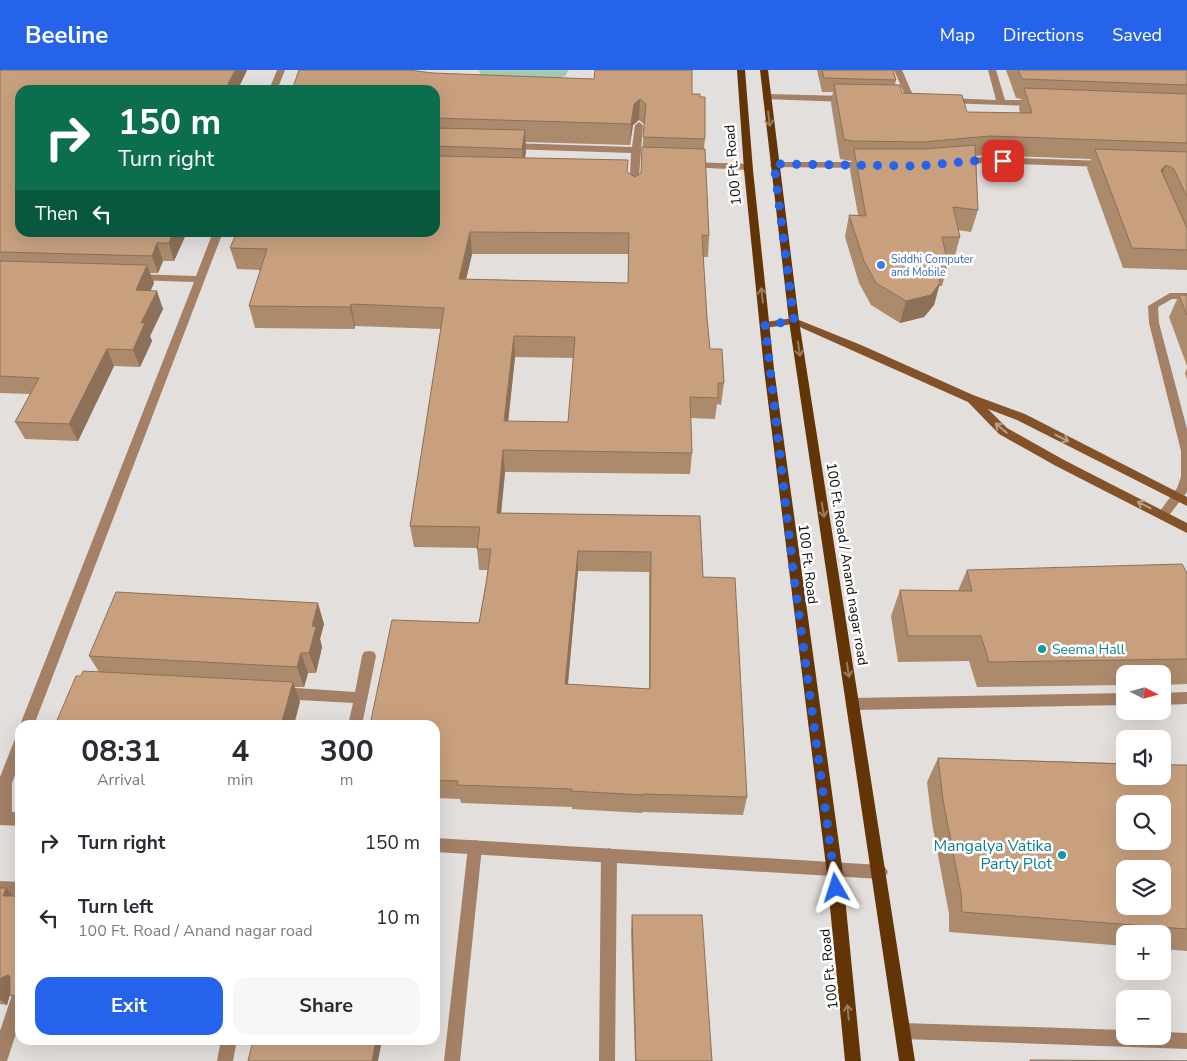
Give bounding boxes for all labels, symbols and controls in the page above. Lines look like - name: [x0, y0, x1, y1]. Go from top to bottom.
- text: Beeline: [25, 19, 108, 51]
- text: Map: [940, 23, 975, 47]
- text: Directions: [1003, 23, 1084, 47]
- text: Saved: [1112, 23, 1162, 47]
- text: 150 m: [118, 99, 221, 146]
- icon: right: [35, 105, 100, 170]
- one-way arrow: [764, 110, 774, 126]
- street label: 100 Ft. Road: [720, 124, 746, 206]
- pin: [982, 140, 1024, 182]
- text: Turn right: [118, 144, 214, 174]
- icon: arrive: [989, 147, 1017, 175]
- icon: left: [88, 200, 116, 228]
- text: Then: [35, 201, 78, 227]
- place label: Siddhi Computer and Mobile: [891, 252, 974, 280]
- marker: Siddhi Computer and Mobile: [875, 259, 887, 271]
- one-way arrow: [757, 288, 767, 304]
- one-way arrow: [794, 341, 804, 357]
- one-way arrow: [995, 423, 1008, 434]
- one-way arrow: [1054, 434, 1069, 443]
- street label: 100 Ft. Road / Anand nagar road: [822, 461, 872, 667]
- one-way arrow: [1136, 500, 1151, 510]
- one-way arrow: [819, 501, 829, 517]
- street label: 100 Ft. Road: [794, 523, 822, 605]
- place label: Seema Hall: [1052, 640, 1126, 659]
- marker: Seema Hall: [1036, 643, 1048, 655]
- one-way arrow: [843, 662, 853, 678]
- north arrow: [1116, 665, 1171, 720]
- map controls: [1116, 665, 1171, 1045]
- button: sound: [1116, 730, 1171, 785]
- text: 08:31: [81, 731, 161, 772]
- text: 4: [231, 731, 249, 772]
- text: 300: [320, 731, 374, 772]
- text: Arrival: [97, 769, 145, 791]
- text: min: [227, 769, 253, 791]
- text: m: [340, 769, 354, 791]
- button: search: [1116, 795, 1171, 850]
- icon: right: [35, 829, 63, 857]
- text: Turn right: [78, 830, 165, 856]
- text: 150 m: [365, 830, 420, 856]
- place label: Mangalya Vatika Party Plot: [933, 835, 1052, 875]
- marker: Mangalya Vatika Party Plot: [1056, 849, 1068, 861]
- button: layers: [1116, 860, 1171, 915]
- position arrow: [809, 861, 861, 913]
- text: Turn left: [78, 894, 153, 920]
- icon: left: [35, 904, 63, 932]
- text: 10 m: [376, 905, 420, 931]
- text: 100 Ft. Road / Anand nagar road: [78, 920, 313, 942]
- button: +: [1116, 925, 1171, 980]
- street label: 100 Ft. Road: [815, 928, 843, 1010]
- button: Exit: [35, 977, 223, 1035]
- button: Share: [233, 977, 420, 1035]
- button: −: [1116, 990, 1171, 1045]
- one-way arrow: [844, 1005, 853, 1021]

